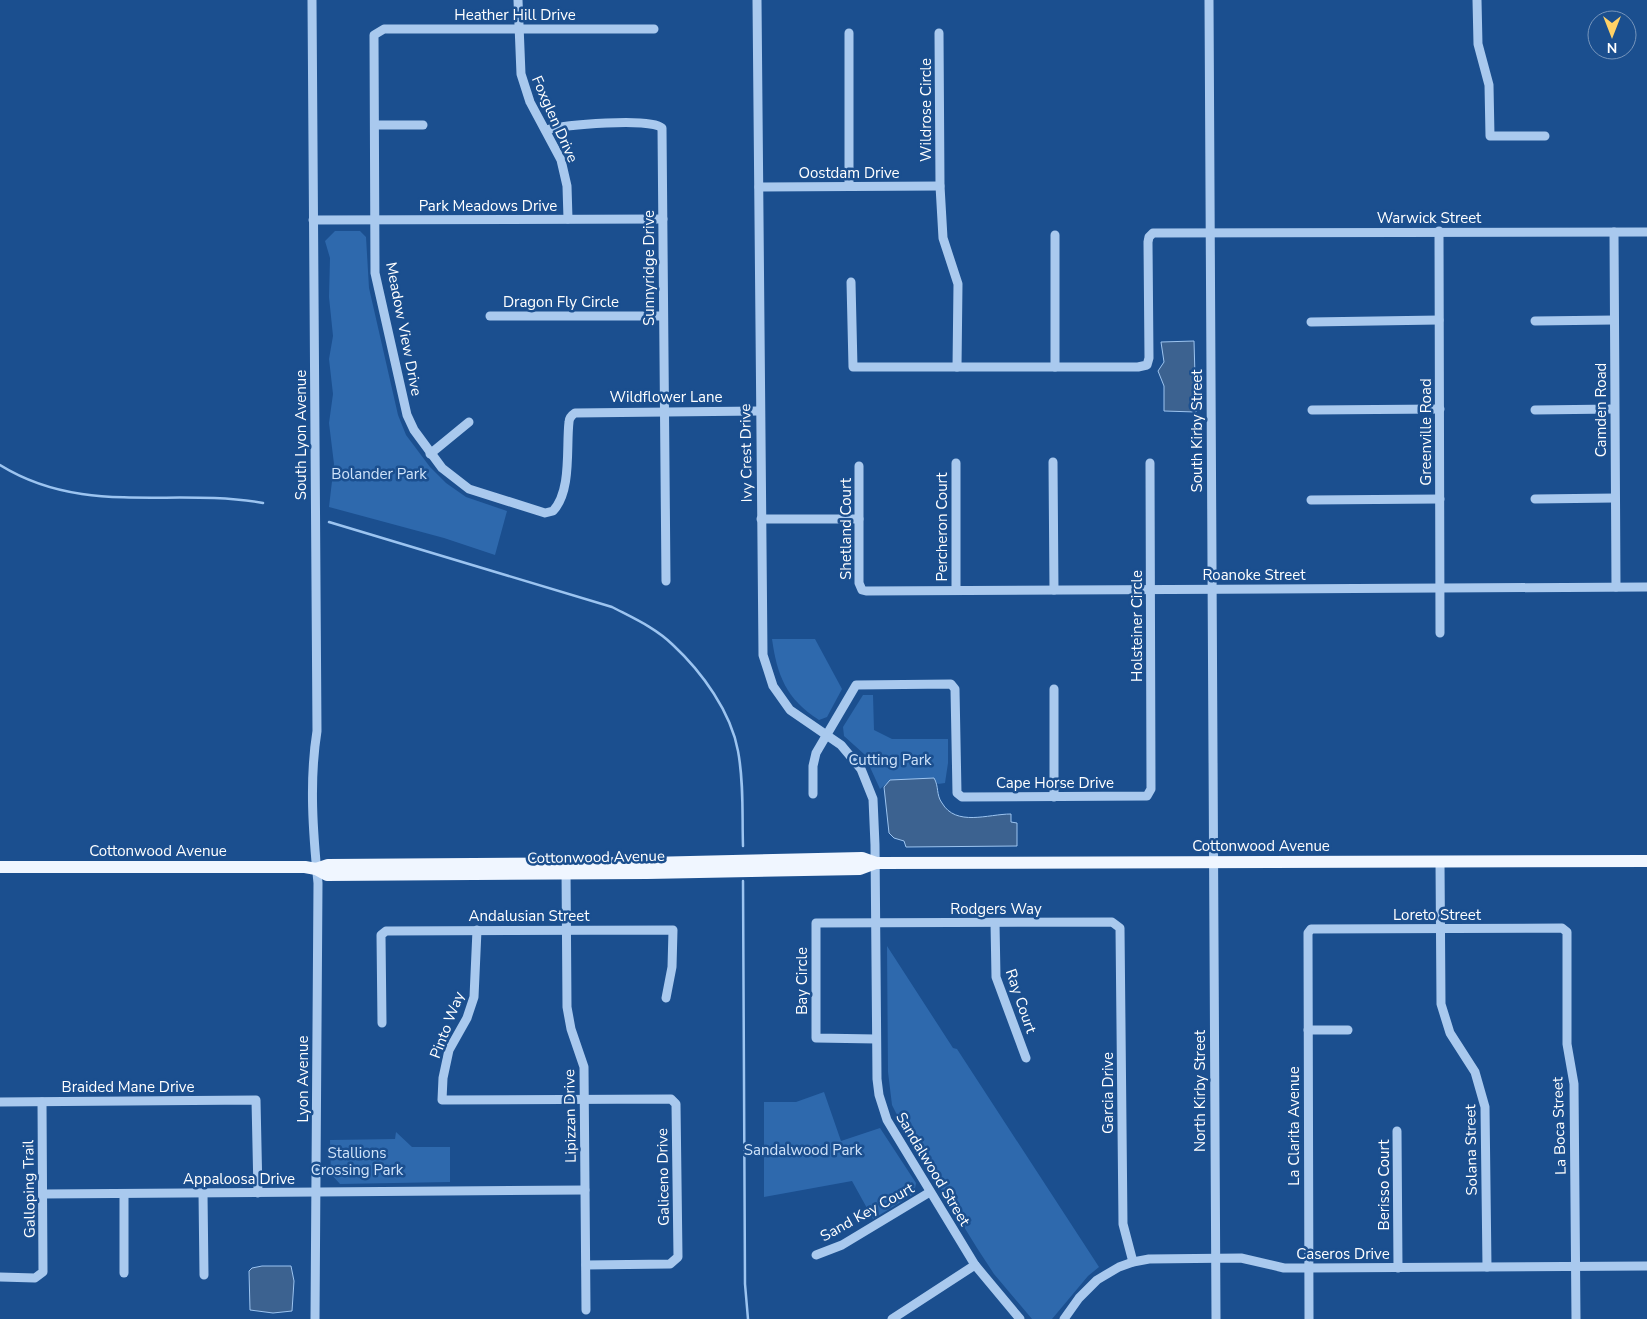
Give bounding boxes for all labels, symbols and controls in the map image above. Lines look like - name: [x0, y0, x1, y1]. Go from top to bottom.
- street label: Heather Hill Drive: [454, 5, 576, 25]
- north arrow: [1587, 10, 1637, 60]
- text: N: [1607, 38, 1617, 57]
- street label: Wildrose Circle: [916, 58, 936, 162]
- street label: Foxglen Drive: [527, 72, 583, 166]
- street label: Oostdam Drive: [798, 163, 900, 183]
- street label: Park Meadows Drive: [419, 196, 557, 216]
- street label: Warwick Street: [1377, 208, 1482, 228]
- street label: Sunnyridge Drive: [639, 210, 659, 326]
- street label: Meadow View Drive: [381, 260, 427, 398]
- street label: Dragon Fly Circle: [503, 292, 619, 312]
- street label: Camden Road: [1591, 363, 1611, 457]
- street label: South Kirby Street: [1187, 369, 1207, 492]
- street label: South Lyon Avenue: [291, 370, 311, 500]
- street label: Greenville Road: [1416, 378, 1436, 486]
- street label: Wildflower Lane: [609, 387, 723, 407]
- street label: Ivy Crest Drive: [735, 404, 757, 502]
- park label: Bolander Park: [331, 464, 427, 484]
- street label: Percheron Court: [932, 472, 952, 582]
- street label: Shetland Court: [836, 477, 856, 580]
- street label: Roanoke Street: [1202, 565, 1306, 585]
- street label: Holsteiner Circle: [1127, 570, 1147, 682]
- park label: Cutting Park: [848, 750, 932, 770]
- street label: Cape Horse Drive: [996, 773, 1114, 793]
- street label: Cottonwood Avenue: [1192, 836, 1330, 856]
- street label: Cottonwood Avenue: [89, 841, 227, 861]
- street label: Cottonwood Avenue: [527, 846, 665, 868]
- street label: Rodgers Way: [950, 899, 1042, 919]
- street label: Loreto Street: [1393, 905, 1482, 925]
- street label: Andalusian Street: [469, 906, 590, 926]
- street label: Bay Circle: [792, 947, 812, 1015]
- street label: Ray Court: [1001, 966, 1042, 1037]
- street label: Pinto Way: [425, 988, 469, 1061]
- street label: North Kirby Street: [1190, 1029, 1210, 1152]
- street label: Lyon Avenue: [293, 1036, 313, 1122]
- street label: Garcia Drive: [1098, 1052, 1118, 1134]
- street label: La Clarita Avenue: [1284, 1066, 1304, 1186]
- street label: Lipizzan Drive: [559, 1069, 581, 1163]
- street label: La Boca Street: [1547, 1076, 1571, 1175]
- street label: Braided Mane Drive: [62, 1077, 194, 1097]
- street label: Solana Street: [1460, 1103, 1482, 1196]
- street label: Sandalwood Street: [891, 1108, 975, 1230]
- street label: Galiceno Drive: [652, 1128, 674, 1226]
- street label: Galloping Trail: [18, 1139, 40, 1238]
- street label: Berisso Court: [1374, 1139, 1394, 1230]
- park label: Sandalwood Park: [744, 1140, 863, 1160]
- park label: Stallions Crossing Park: [311, 1143, 404, 1180]
- street label: Appaloosa Drive: [183, 1169, 295, 1189]
- street label: Sand Key Court: [817, 1178, 918, 1246]
- street label: Caseros Drive: [1296, 1244, 1390, 1264]

